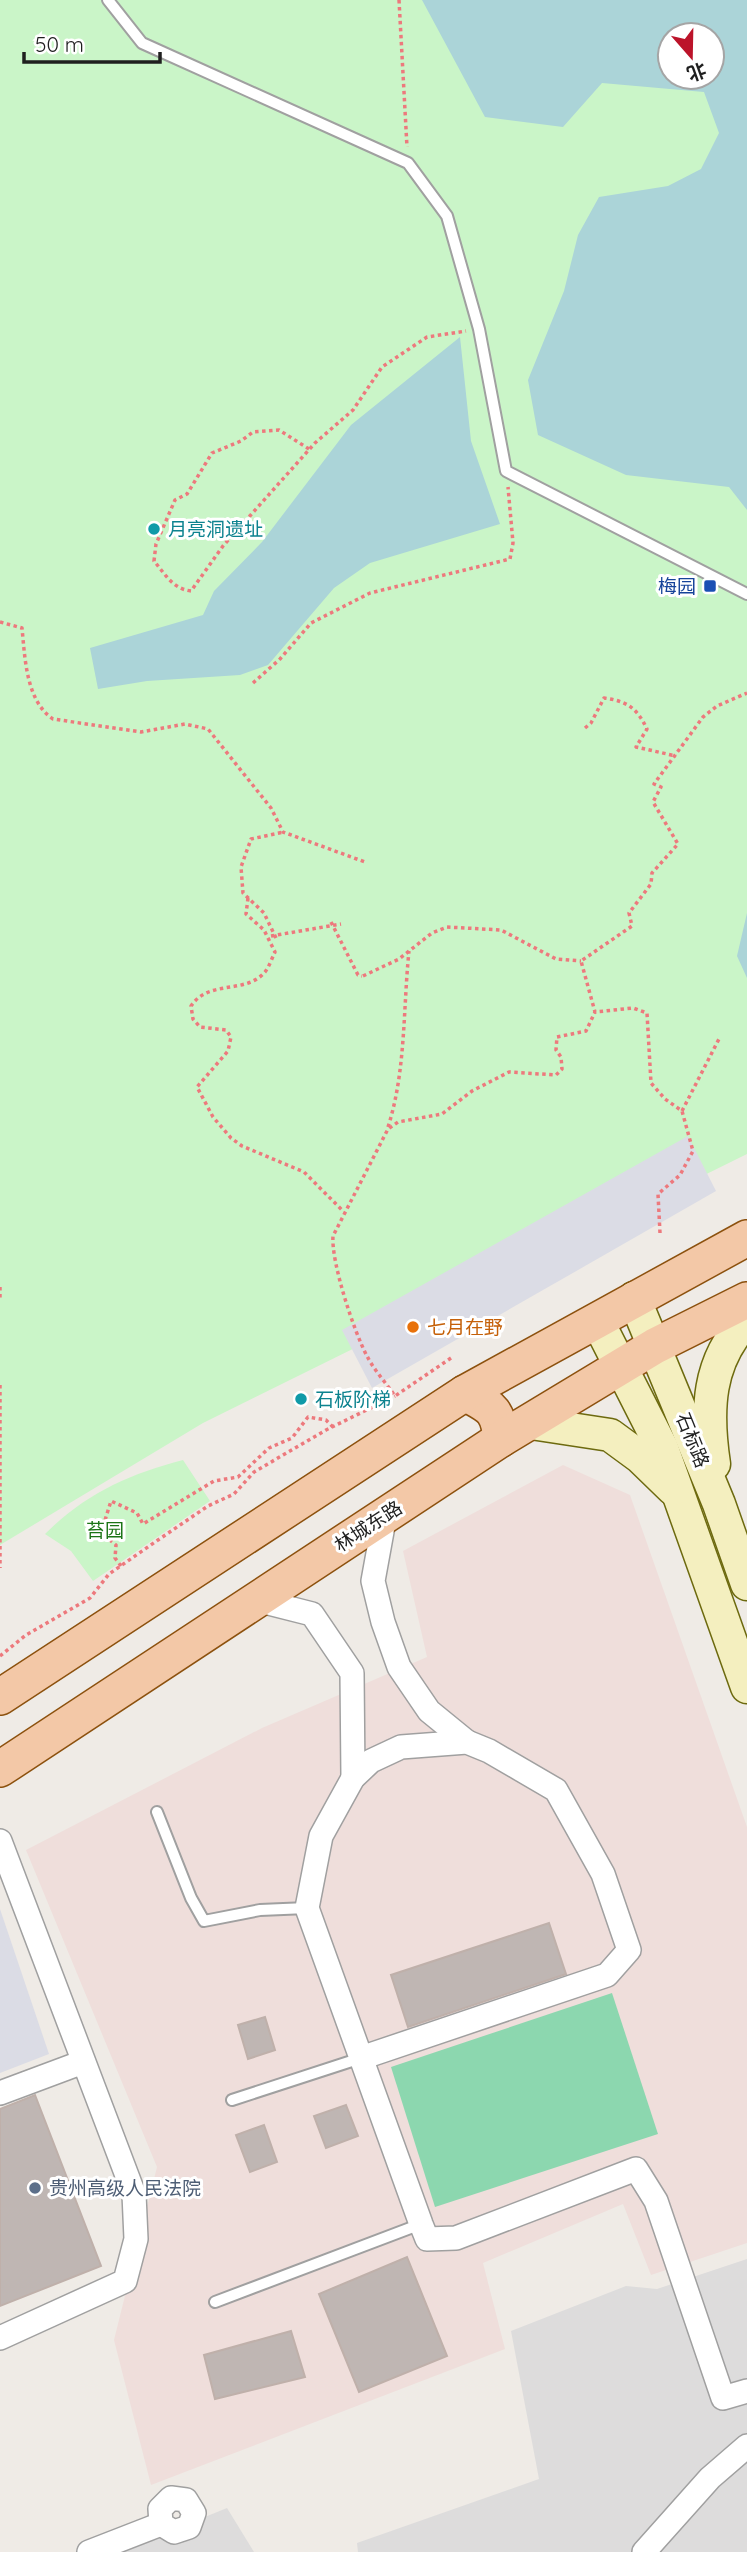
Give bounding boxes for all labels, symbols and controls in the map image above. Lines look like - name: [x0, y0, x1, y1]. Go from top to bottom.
- scale bar: [24, 21, 161, 65]
- north arrow: [656, 21, 726, 91]
- text: 50 m: [35, 31, 84, 57]
- text: 北: [684, 57, 710, 87]
- place label: 月亮洞遗址: [168, 517, 263, 541]
- marker: 月亮洞遗址: [146, 521, 162, 537]
- place label: 梅园: [658, 574, 696, 598]
- marker: 梅园: [702, 578, 718, 594]
- place label: 七月在野: [427, 1315, 503, 1339]
- marker: 七月在野: [405, 1319, 421, 1335]
- place label: 石板阶梯: [315, 1387, 391, 1411]
- marker: 石板阶梯: [293, 1391, 309, 1407]
- street label: 石标路: [671, 1409, 715, 1471]
- street label: 林城东路: [330, 1495, 406, 1557]
- park label: 苔园: [86, 1518, 124, 1542]
- place label: 贵州高级人民法院: [49, 2176, 201, 2200]
- marker: 贵州高级人民法院: [27, 2180, 43, 2196]

